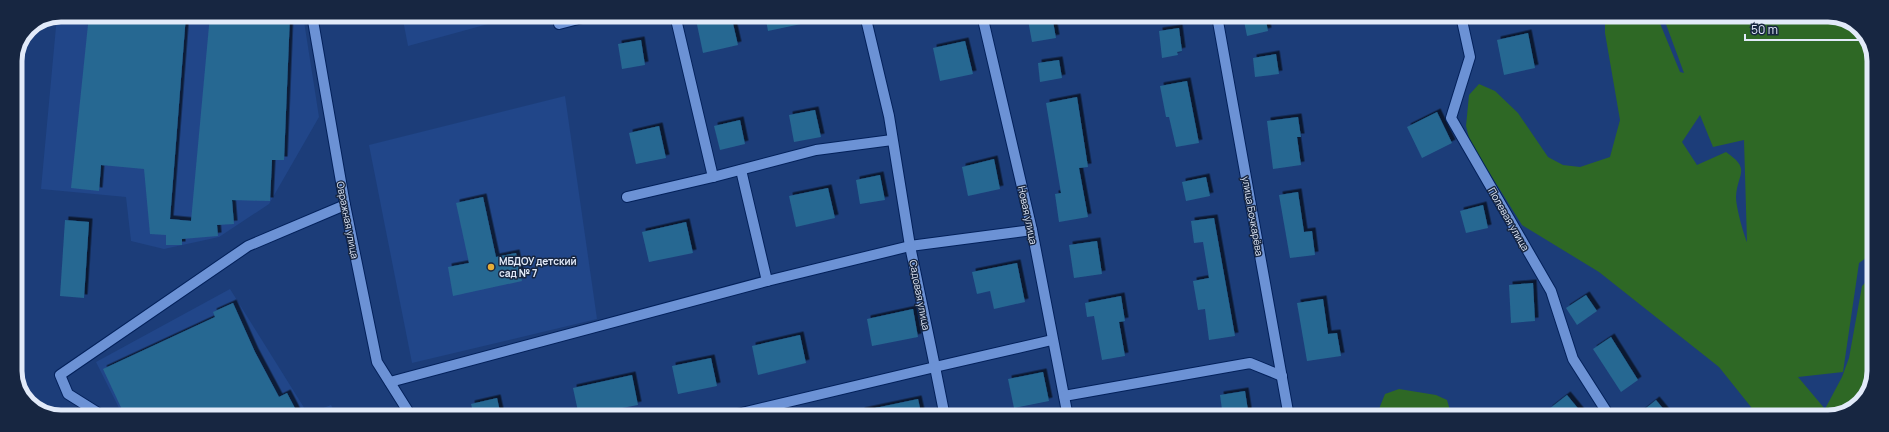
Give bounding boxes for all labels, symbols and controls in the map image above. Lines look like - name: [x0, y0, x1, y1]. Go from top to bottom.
- scale bar: [1745, 16, 1858, 42]
- text: 50 m: [1751, 21, 1778, 38]
- street label: улица Бочкарёва: [1239, 175, 1267, 257]
- street label: Овражная улица: [334, 180, 362, 260]
- street label: Новая улица: [1015, 184, 1041, 246]
- street label: Полевая улица: [1485, 185, 1533, 253]
- place label: МБДОУ детский сад № 7: [499, 254, 577, 280]
- street label: Садовая улица: [906, 259, 934, 331]
- marker: МБДОУ детский сад № 7: [486, 262, 496, 272]

